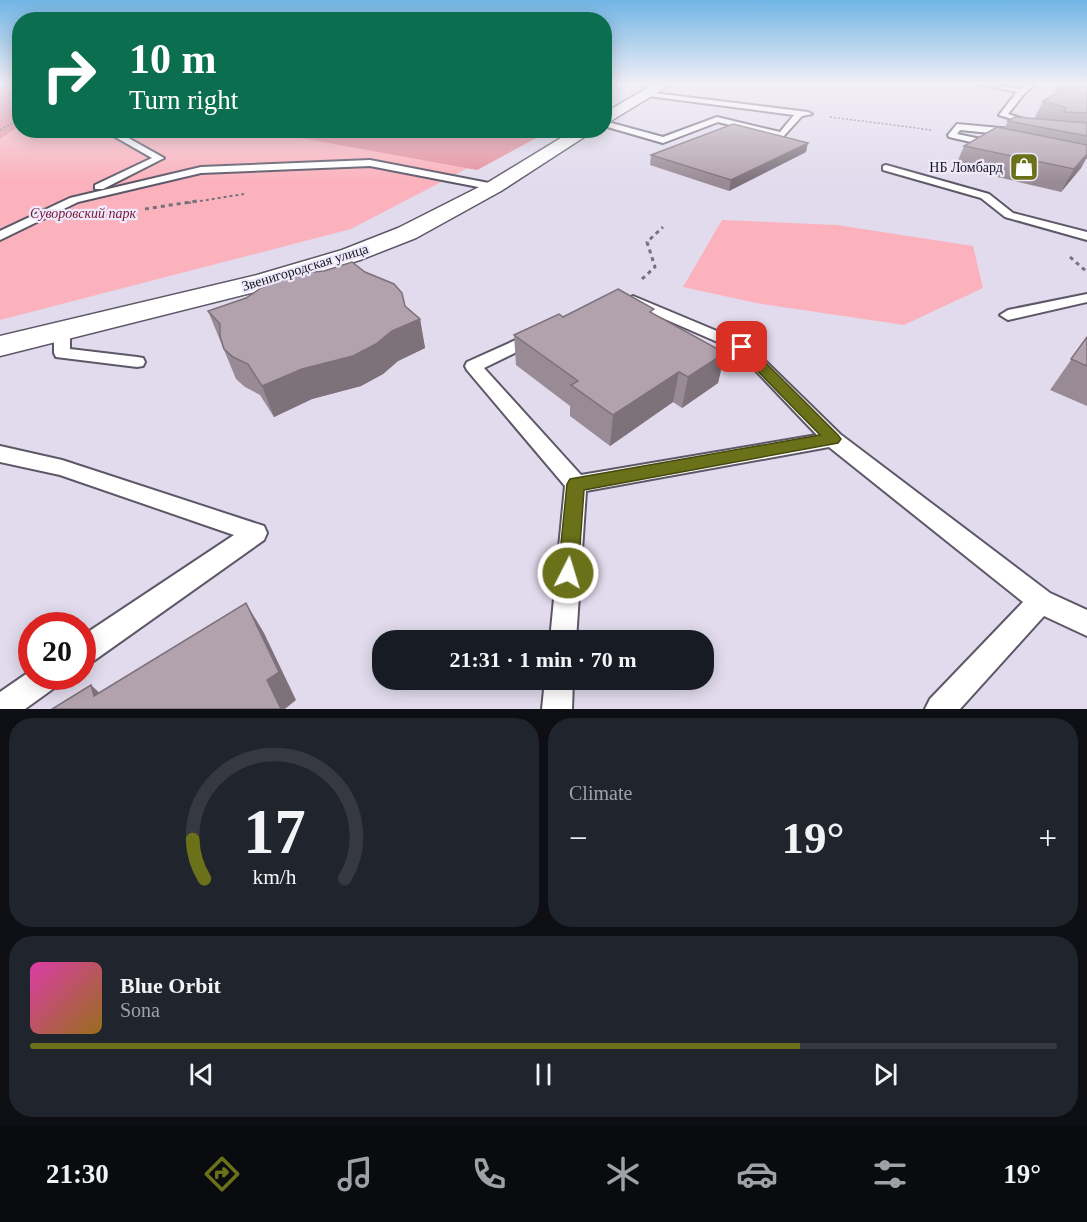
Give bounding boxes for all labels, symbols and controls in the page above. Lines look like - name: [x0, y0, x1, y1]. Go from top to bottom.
- icon: right: [30, 36, 108, 114]
- text: 10 m: [129, 36, 217, 82]
- text: Turn right: [129, 85, 238, 115]
- shop icon: НБ Ломбард: [1008, 151, 1040, 183]
- place label: НБ Ломбард: [929, 160, 1003, 175]
- park label: Суворовский парк: [30, 206, 137, 221]
- street label: Звенигородская улица: [240, 241, 371, 294]
- pin: [716, 321, 767, 372]
- icon: arrive: [725, 330, 758, 363]
- position arrow: [536, 541, 600, 605]
- speed limit sign: 20: [18, 612, 96, 690]
- text: 21:31 · 1 min · 70 m: [450, 647, 637, 672]
- text: Climate: [569, 782, 632, 804]
- text: 17: [243, 797, 305, 866]
- text: 19°: [782, 813, 845, 863]
- text: −: [569, 820, 588, 856]
- text: +: [1038, 820, 1057, 856]
- text: km/h: [252, 866, 296, 890]
- text: Blue Orbit: [120, 973, 221, 998]
- text: Sona: [120, 999, 160, 1021]
- icon: previous: [185, 1058, 218, 1091]
- icon: pause: [527, 1058, 560, 1091]
- icon: next: [869, 1058, 902, 1091]
- icon: directions: [201, 1153, 243, 1195]
- icon: music: [334, 1153, 376, 1195]
- icon: phone: [468, 1153, 510, 1195]
- icon: climate: [602, 1153, 644, 1195]
- icon: car: [736, 1153, 778, 1195]
- icon: filters: [869, 1153, 911, 1195]
- text: 21:30: [46, 1159, 109, 1189]
- text: 19°: [1003, 1159, 1041, 1189]

